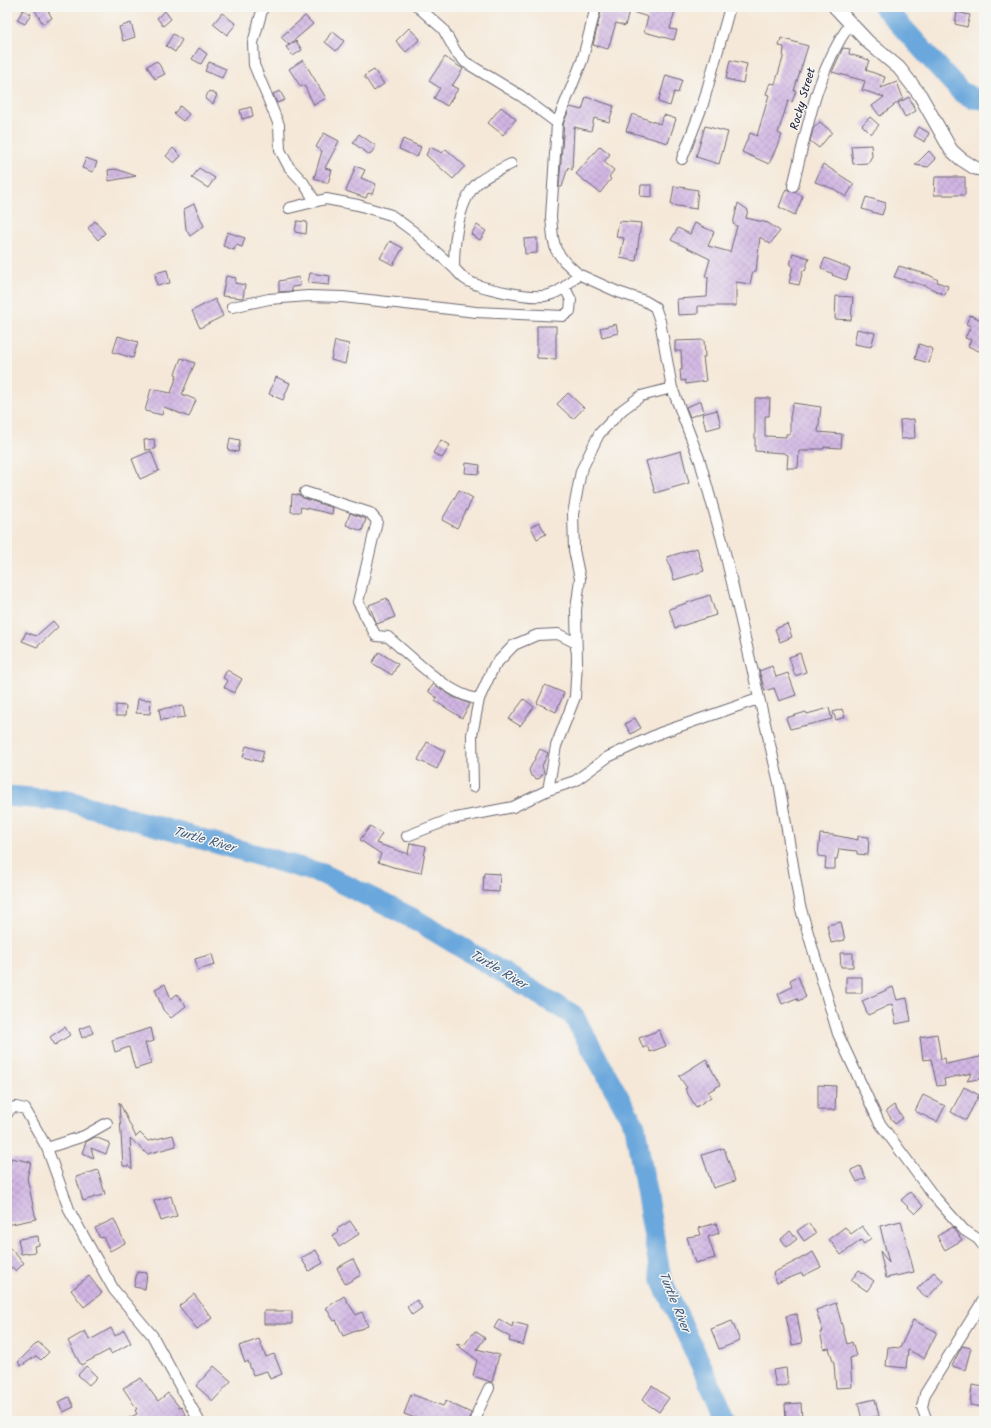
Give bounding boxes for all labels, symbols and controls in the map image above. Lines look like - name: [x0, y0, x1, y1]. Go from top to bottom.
- street label: Rocky Street: [785, 65, 821, 133]
- water label: Turtle River: [171, 821, 240, 860]
- water label: Turtle River: [466, 945, 533, 997]
- water label: Turtle River: [652, 1269, 697, 1338]

